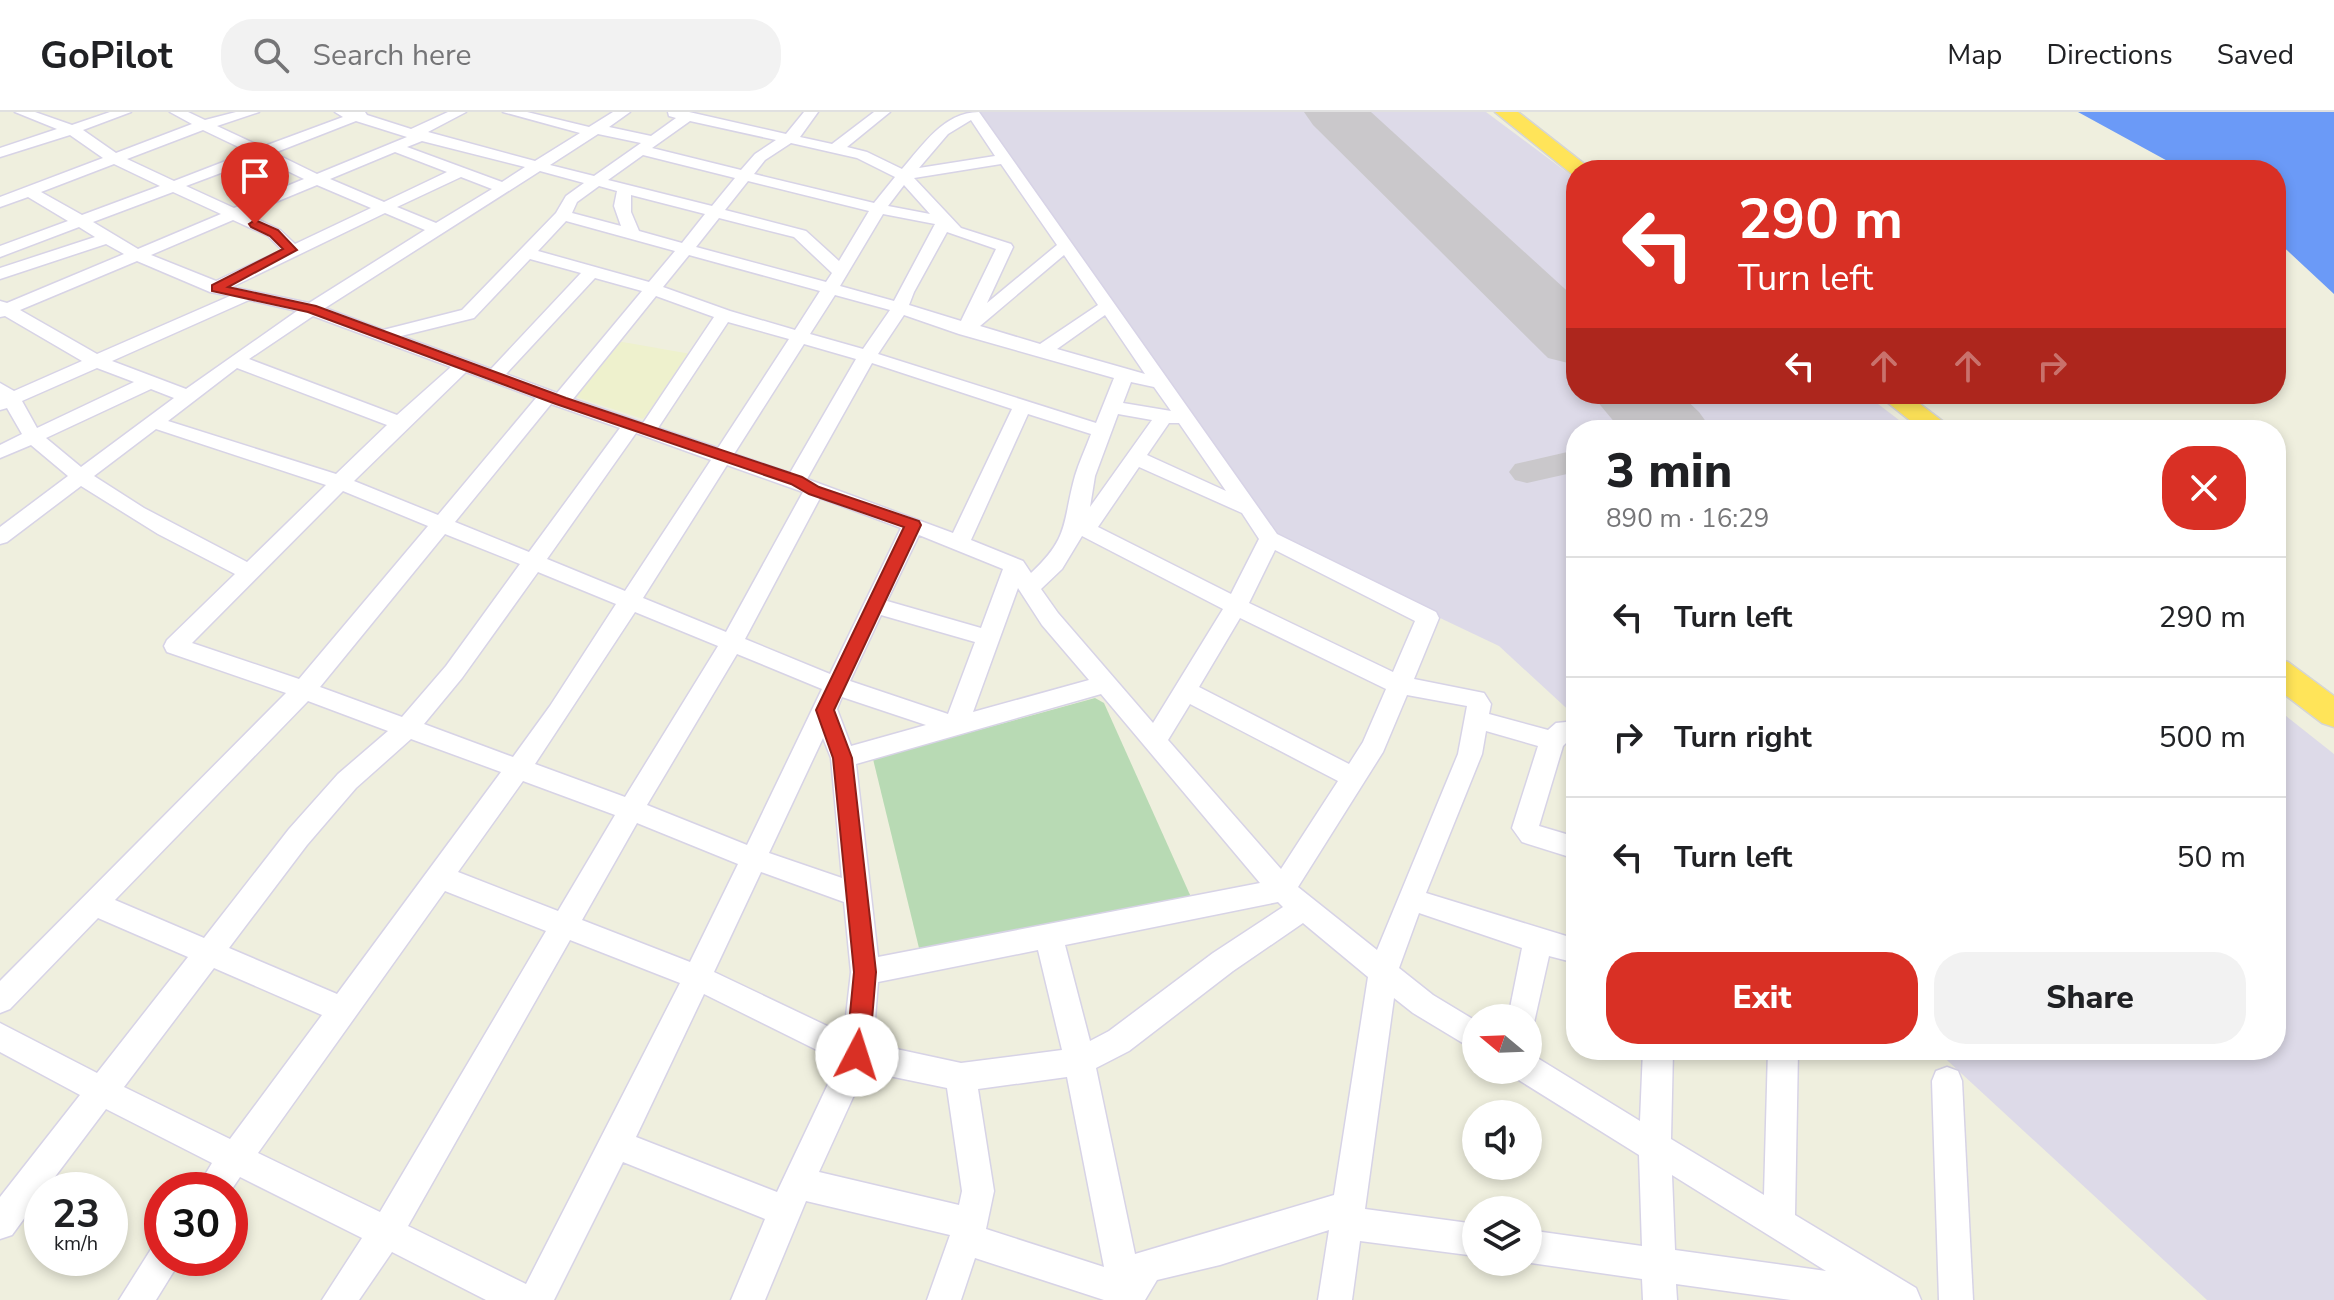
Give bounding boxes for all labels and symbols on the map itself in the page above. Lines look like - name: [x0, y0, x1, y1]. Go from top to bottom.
- pin: [221, 142, 289, 224]
- north arrow: [1462, 1004, 1542, 1084]
- position arrow: [815, 1013, 899, 1097]
- speed limit sign: 30: [144, 1172, 248, 1276]

